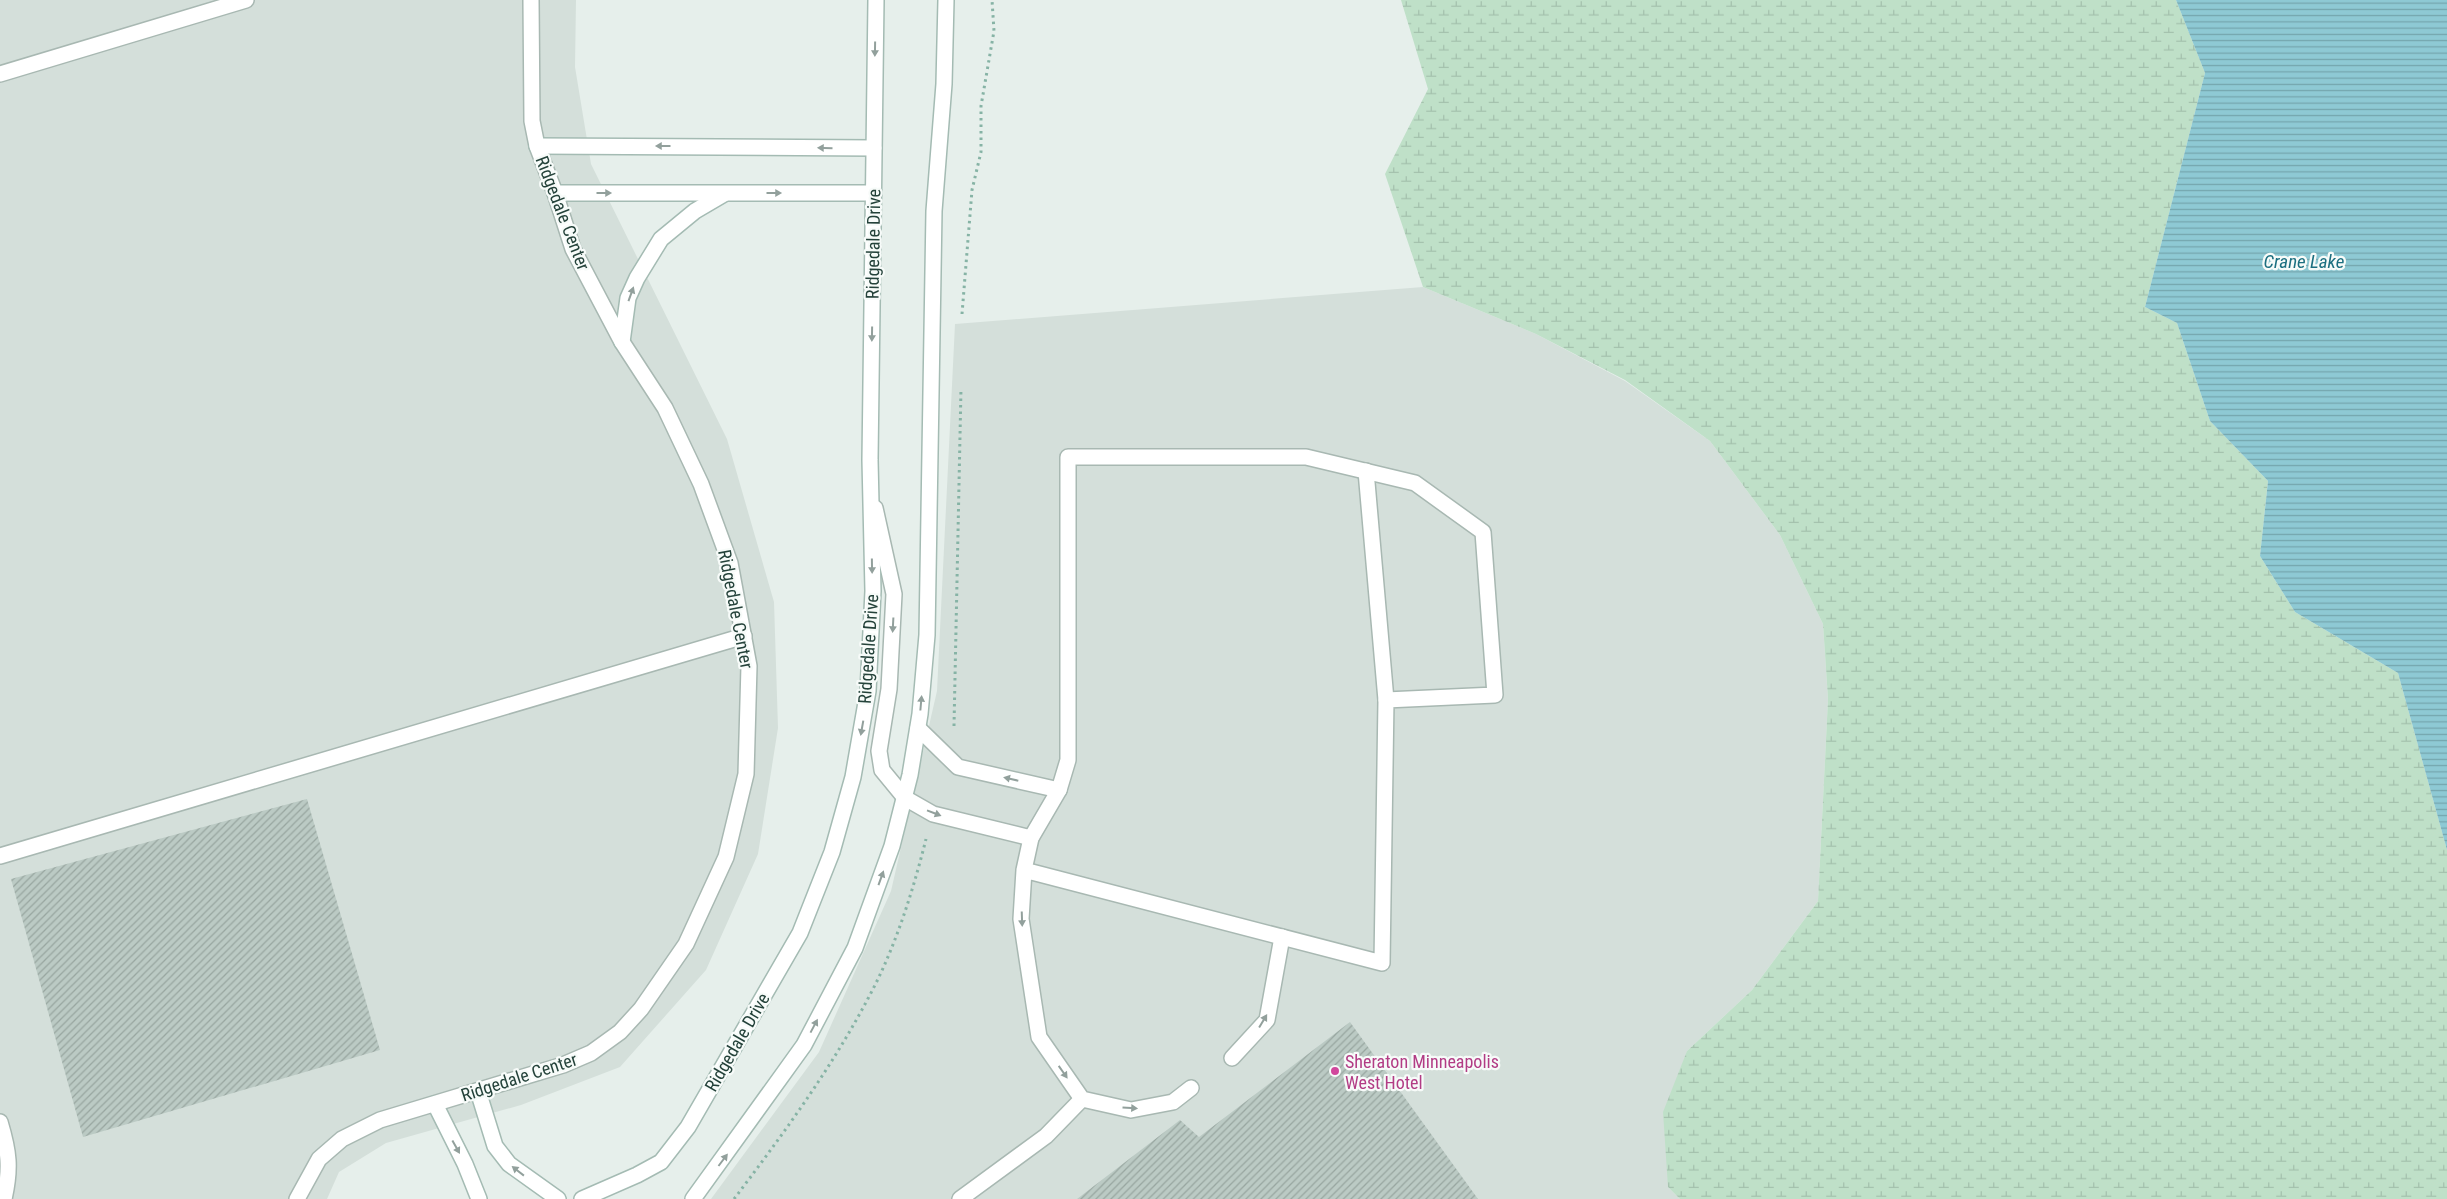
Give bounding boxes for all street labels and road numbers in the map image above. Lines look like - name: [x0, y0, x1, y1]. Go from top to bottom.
- street label: Ridgedale Center: [532, 153, 595, 274]
- street label: Ridgedale Drive: [862, 189, 884, 299]
- street label: Ridgedale Center: [714, 548, 758, 671]
- street label: Ridgedale Drive: [854, 593, 882, 705]
- street label: Ridgedale Drive: [700, 989, 774, 1095]
- street label: Ridgedale Center: [458, 1048, 580, 1106]

